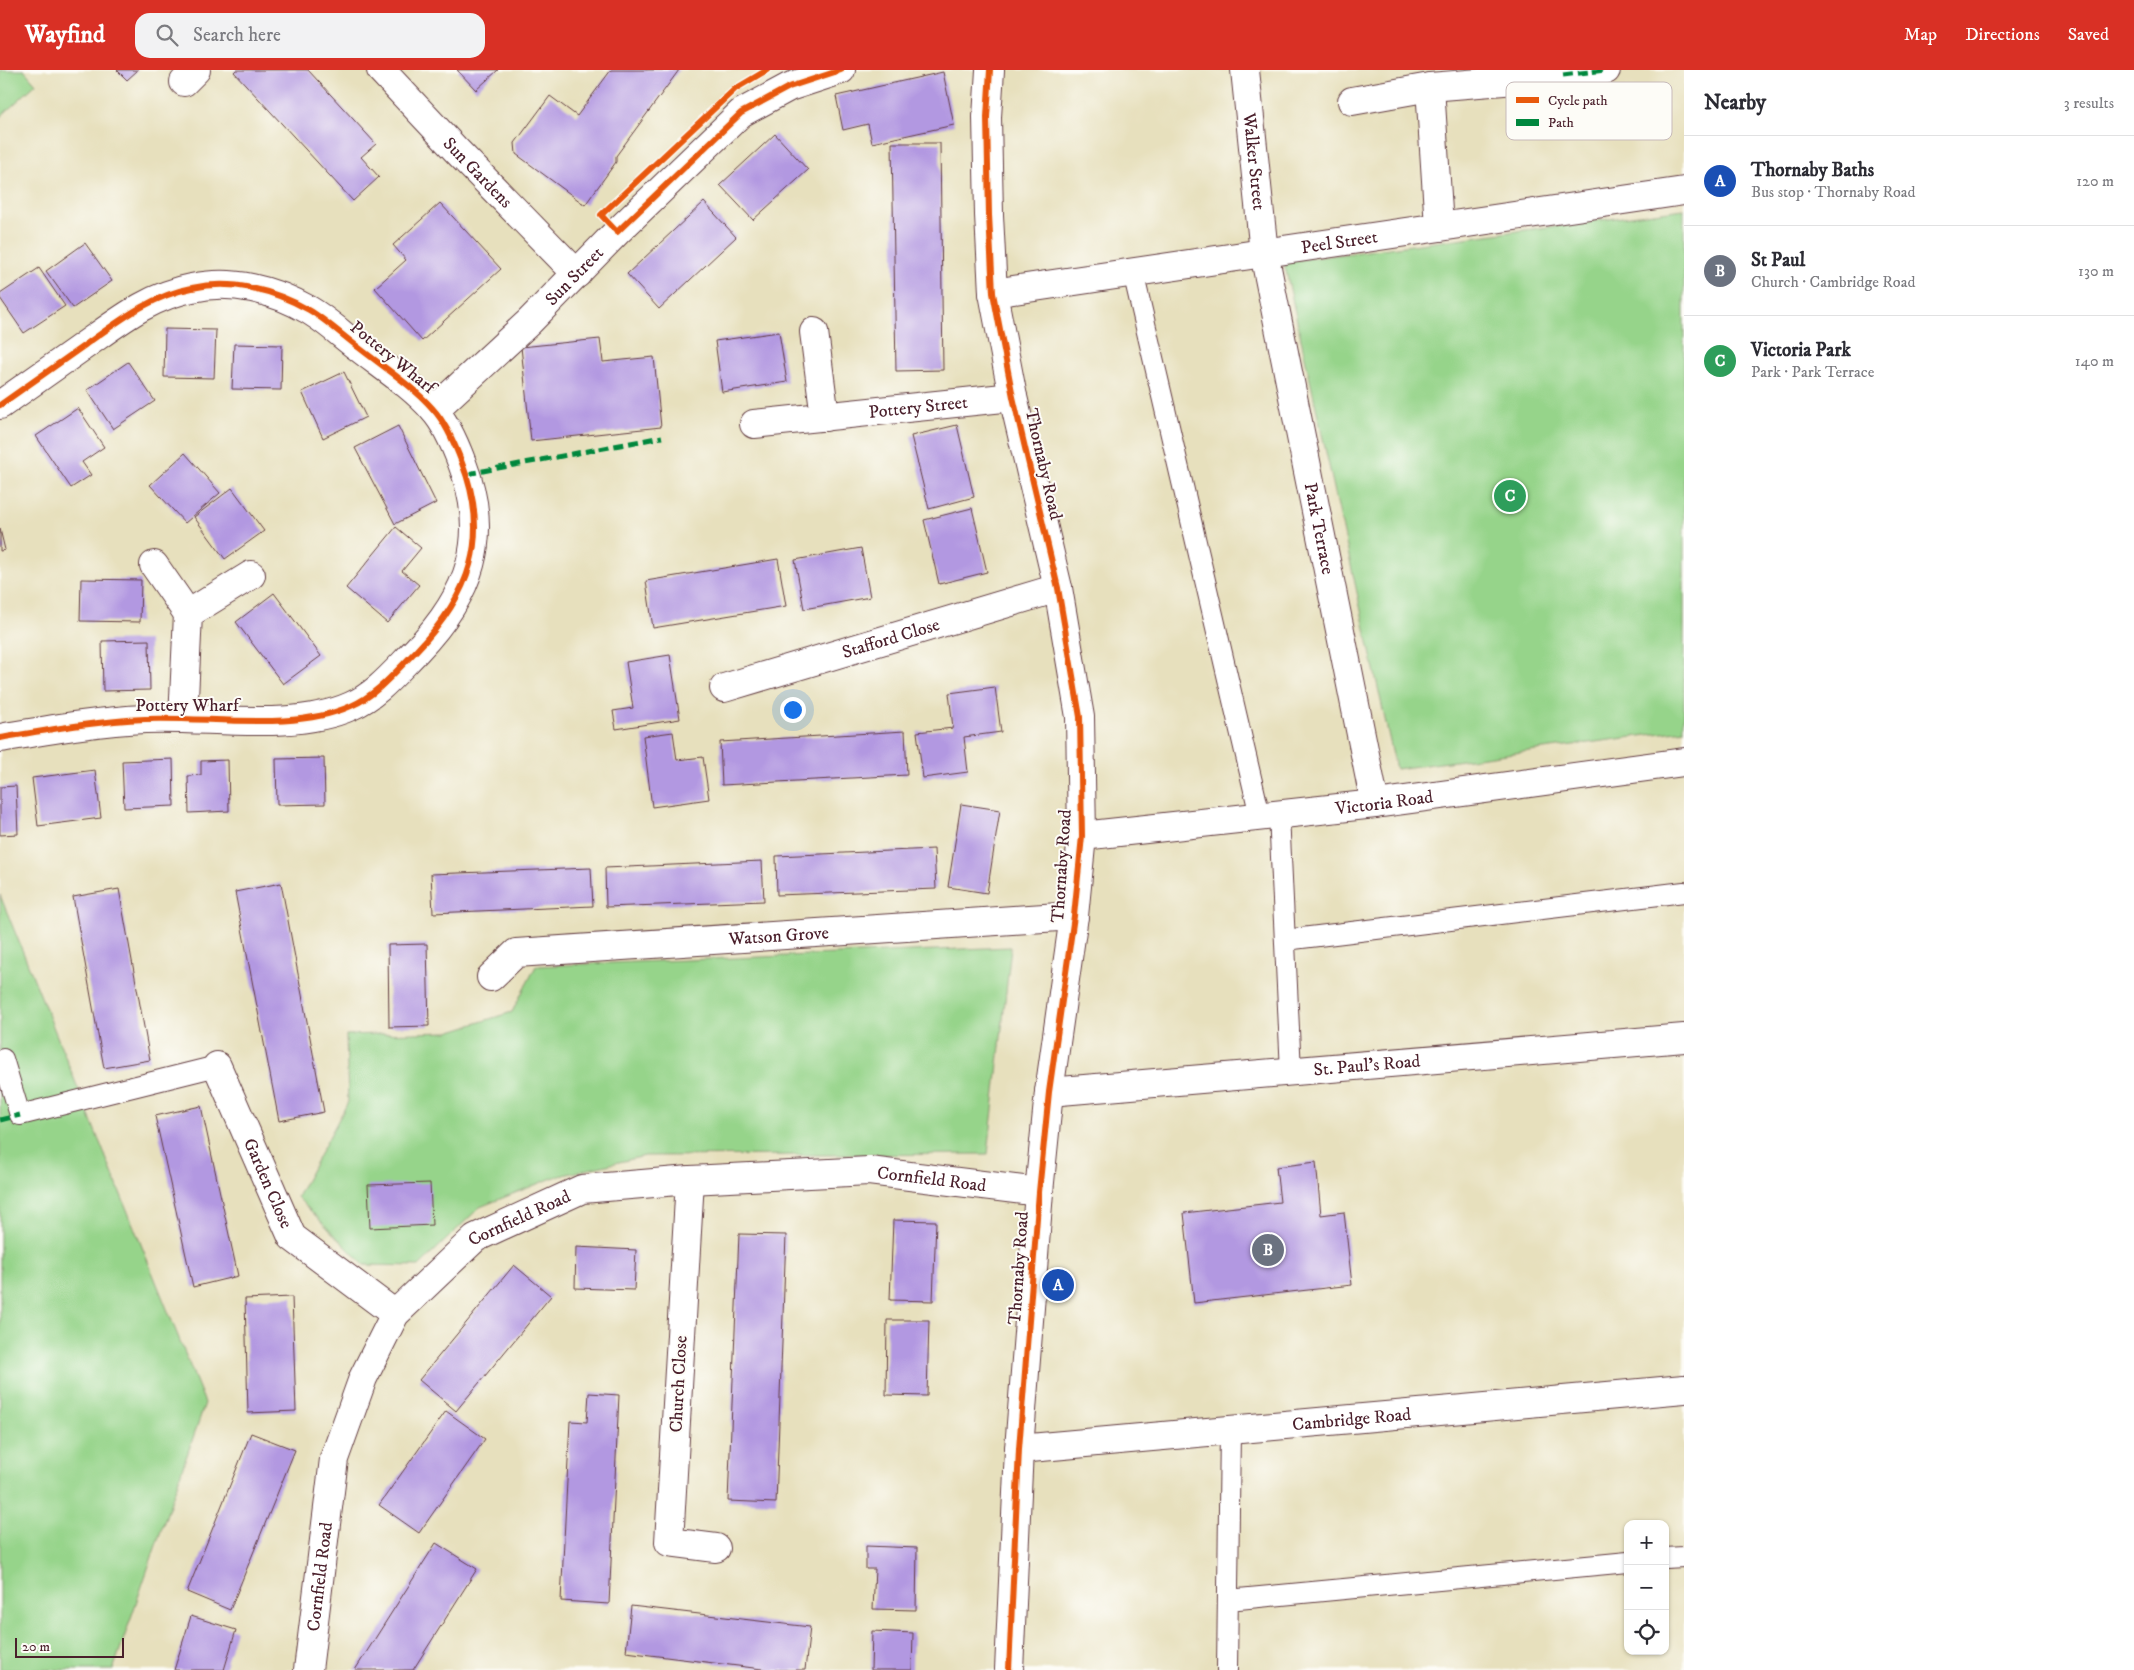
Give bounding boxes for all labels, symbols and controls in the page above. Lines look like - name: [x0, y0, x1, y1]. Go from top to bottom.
- search box: [135, 13, 485, 58]
- text: Wayfind: [25, 20, 105, 50]
- icon: search: [153, 21, 181, 49]
- text: Search here: [193, 24, 281, 47]
- text: Map: [1904, 24, 1937, 46]
- text: Directions: [1965, 24, 2040, 46]
- text: Saved: [2068, 24, 2109, 46]
- legend: [1506, 82, 1672, 140]
- text: Nearby: [1704, 90, 1766, 116]
- text: Cycle path: [1548, 92, 1608, 110]
- text: 3 results: [2064, 93, 2114, 113]
- street label: Walker Street: [1237, 111, 1270, 212]
- text: Path: [1548, 114, 1575, 132]
- street label: Sun Gardens: [438, 133, 517, 213]
- text: Thornaby Baths: [1751, 159, 1874, 182]
- text: A: [1715, 171, 1725, 191]
- text: 120 m: [2076, 171, 2114, 191]
- text: Bus stop · Thornaby Road: [1751, 182, 1916, 202]
- street label: Peel Street: [1300, 226, 1379, 259]
- street label: Sun Street: [541, 242, 609, 311]
- text: St Paul: [1751, 249, 1805, 272]
- text: B: [1715, 261, 1725, 281]
- text: 130 m: [2078, 261, 2114, 281]
- text: Church · Cambridge Road: [1751, 272, 1915, 292]
- street label: Pottery Wharf: [345, 317, 442, 401]
- text: Victoria Park: [1751, 339, 1851, 362]
- text: C: [1715, 351, 1725, 371]
- text: 140 m: [2075, 351, 2114, 371]
- text: Park · Park Terrace: [1751, 362, 1874, 382]
- street label: Pottery Street: [868, 392, 969, 424]
- street label: Thornaby Road: [1020, 406, 1067, 522]
- pin: C: [1494, 477, 1526, 515]
- street label: Park Terrace: [1299, 481, 1338, 576]
- street label: Stafford Close: [840, 614, 942, 664]
- street label: Pottery Wharf: [135, 695, 242, 717]
- your location: [780, 697, 806, 723]
- street label: Victoria Road: [1333, 786, 1435, 820]
- street label: Thornaby Road: [1047, 809, 1077, 923]
- street label: Watson Grove: [727, 922, 830, 951]
- street label: St. Paul's Road: [1313, 1050, 1421, 1081]
- street label: Garden Close: [238, 1135, 297, 1232]
- street label: Cornfield Road: [876, 1162, 988, 1197]
- street label: Cornfield Road: [463, 1186, 574, 1251]
- street label: Thornaby Road: [1004, 1211, 1034, 1325]
- pin: B: [1252, 1231, 1284, 1269]
- pin: A: [1042, 1266, 1074, 1304]
- street label: Church Close: [665, 1335, 693, 1433]
- street label: Cambridge Road: [1291, 1404, 1412, 1436]
- map controls: [1624, 1520, 1669, 1655]
- button: +: [1624, 1520, 1669, 1565]
- street label: Cornfield Road: [303, 1521, 338, 1633]
- button: −: [1624, 1565, 1669, 1610]
- button: locate: [1624, 1610, 1669, 1655]
- scale bar: [15, 1635, 124, 1658]
- text: 20 m: [22, 1638, 50, 1656]

